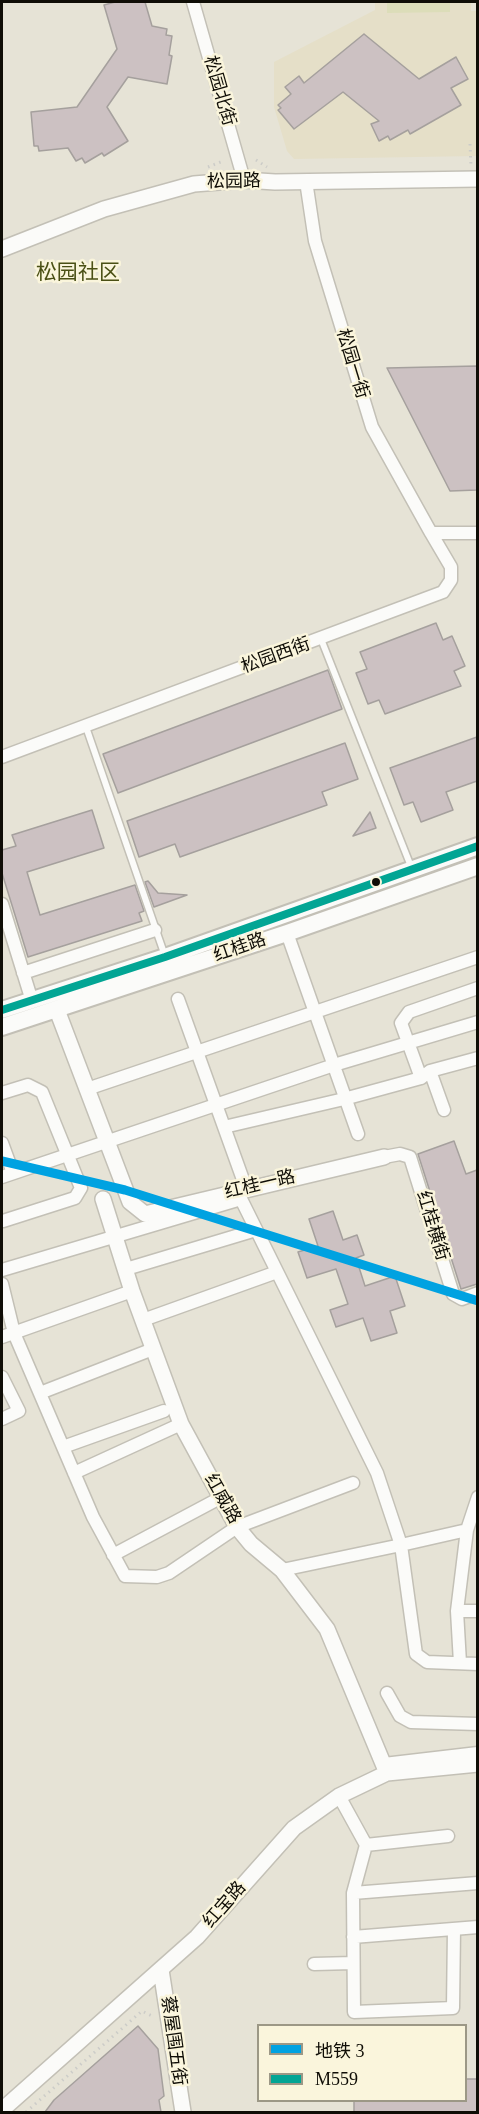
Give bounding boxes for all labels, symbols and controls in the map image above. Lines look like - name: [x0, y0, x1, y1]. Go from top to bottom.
- street label: 松园北街: [199, 53, 239, 129]
- street label: 松园路: [207, 171, 261, 193]
- district label: 松园社区: [36, 260, 120, 286]
- street label: 松园一街: [331, 326, 373, 402]
- street label: 松园西街: [238, 634, 314, 678]
- unlabelled marker: [370, 876, 382, 888]
- street label: 红桂路: [211, 929, 269, 967]
- street label: 红桂一路: [222, 1166, 298, 1204]
- street label: 红桂横街: [411, 1188, 453, 1264]
- street label: 红威路: [199, 1470, 245, 1528]
- street label: 红宝路: [199, 1878, 251, 1932]
- street label: 蔡屋围五街: [156, 1995, 190, 2087]
- legend: [257, 2024, 467, 2102]
- text: 地铁 3: [315, 2041, 365, 2061]
- text: M559: [315, 2069, 358, 2089]

